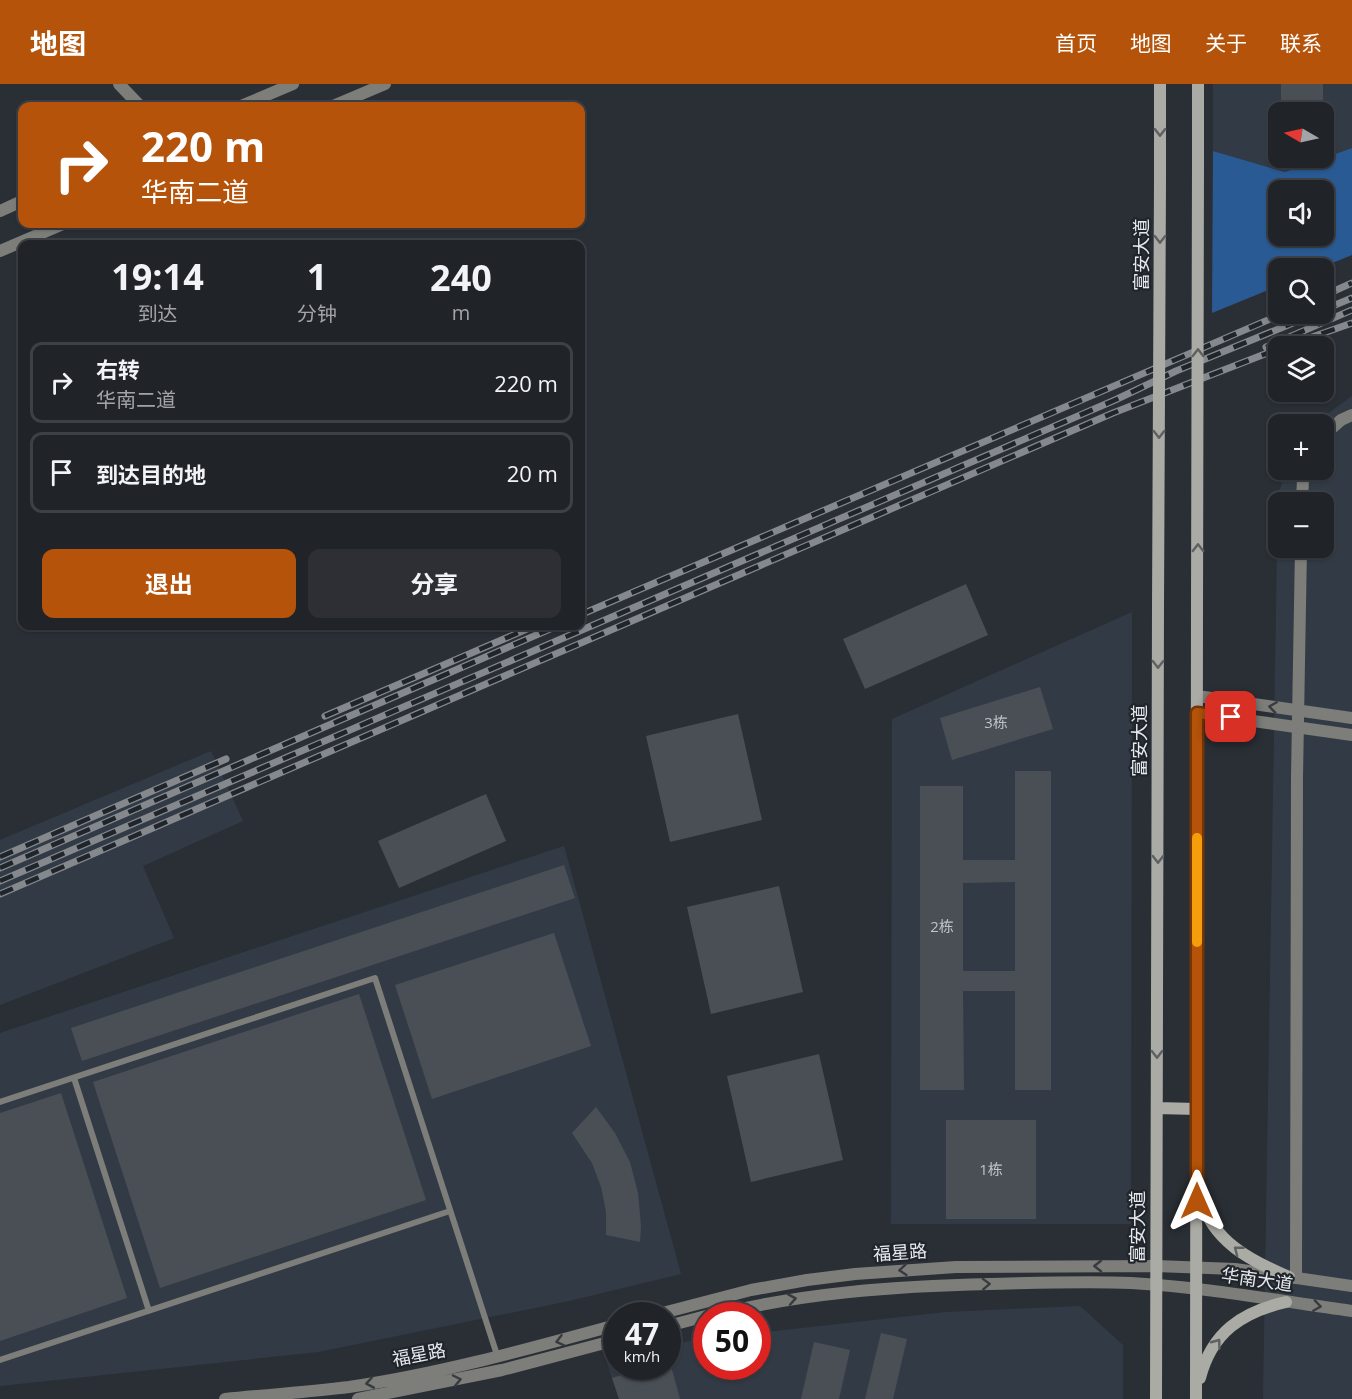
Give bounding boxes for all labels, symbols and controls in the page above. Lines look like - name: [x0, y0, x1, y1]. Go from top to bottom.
- text: 地图: [30, 24, 86, 62]
- text: 首页: [1055, 29, 1097, 57]
- text: 地图: [1130, 29, 1172, 57]
- text: 关于: [1205, 29, 1247, 57]
- text: 联系: [1280, 29, 1322, 57]
- north arrow: [1268, 102, 1334, 168]
- map controls: [1268, 102, 1334, 558]
- text: 220 m: [141, 117, 265, 174]
- icon: right: [42, 126, 120, 204]
- one-way arrow: [1154, 128, 1166, 137]
- text: 华南二道: [141, 173, 249, 210]
- button: sound: [1268, 180, 1334, 246]
- street label: 富安大道: [1129, 219, 1153, 291]
- one-way arrow: [1154, 235, 1166, 244]
- text: 19:14: [111, 252, 204, 301]
- text: 1: [307, 252, 327, 301]
- text: 240: [430, 253, 492, 302]
- button: search: [1268, 258, 1334, 324]
- text: m: [452, 299, 470, 326]
- text: 到达: [137, 300, 177, 327]
- text: 分钟: [297, 300, 337, 327]
- button: layers: [1268, 336, 1334, 402]
- one-way arrow: [1192, 348, 1204, 357]
- text: 右转: [96, 354, 140, 384]
- icon: right: [45, 366, 78, 399]
- text: 220 m: [494, 368, 558, 398]
- text: 华南二道: [96, 386, 176, 413]
- button: +: [1268, 414, 1334, 480]
- one-way arrow: [1153, 430, 1165, 439]
- icon: arrive: [45, 456, 78, 489]
- text: 20 m: [507, 458, 558, 488]
- text: 到达目的地: [96, 459, 206, 489]
- button: −: [1268, 492, 1334, 558]
- one-way arrow: [1191, 543, 1204, 552]
- button: 退出: [42, 549, 296, 618]
- button: 分享: [308, 549, 561, 618]
- one-way arrow: [1152, 660, 1164, 669]
- pin: [1205, 691, 1256, 742]
- icon: arrive: [1214, 700, 1247, 733]
- one-way arrow: [1269, 701, 1278, 713]
- street label: 富安大道: [1127, 705, 1151, 777]
- house number: 3栋: [984, 712, 1008, 732]
- one-way arrow: [1152, 855, 1164, 864]
- house number: 2栋: [930, 916, 954, 936]
- one-way arrow: [1151, 1050, 1163, 1059]
- house number: 1栋: [979, 1159, 1003, 1179]
- position arrow: [1165, 1169, 1229, 1233]
- street label: 富安大道: [1125, 1191, 1149, 1263]
- street label: 福星路: [872, 1238, 928, 1266]
- one-way arrow: [1234, 1247, 1245, 1258]
- one-way arrow: [1093, 1260, 1102, 1272]
- street label: 华南大道: [1220, 1262, 1294, 1296]
- one-way arrow: [898, 1263, 907, 1276]
- one-way arrow: [981, 1278, 990, 1290]
- one-way arrow: [787, 1294, 796, 1306]
- one-way arrow: [1312, 1300, 1322, 1312]
- speed limit sign: 50: [693, 1302, 771, 1380]
- text: 47: [625, 1313, 659, 1354]
- one-way arrow: [555, 1333, 565, 1346]
- street label: 福星路: [390, 1337, 448, 1371]
- one-way arrow: [1210, 1338, 1221, 1349]
- text: km/h: [624, 1346, 660, 1366]
- one-way arrow: [452, 1375, 462, 1388]
- one-way arrow: [365, 1376, 375, 1389]

